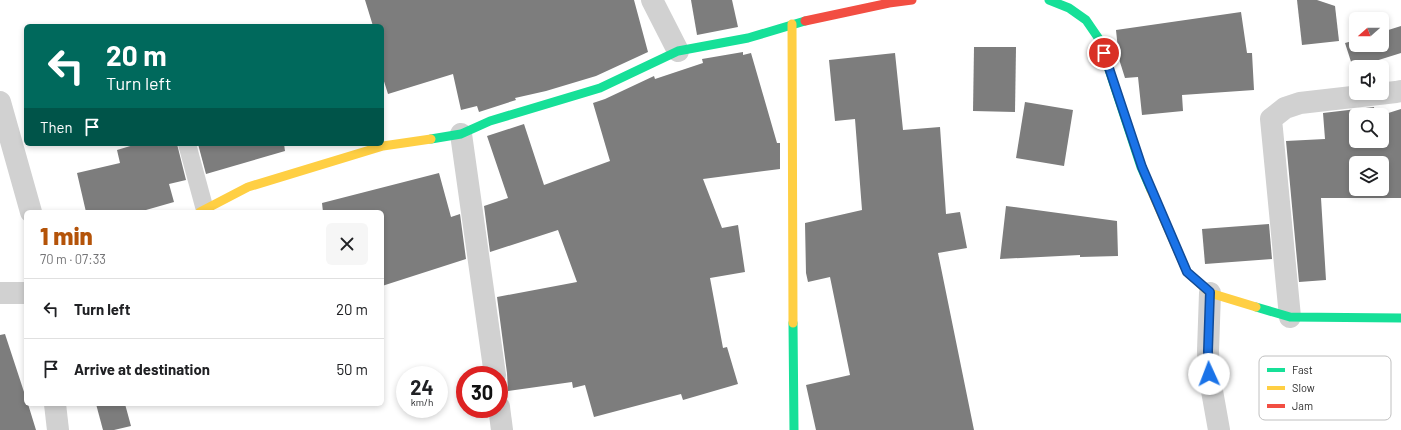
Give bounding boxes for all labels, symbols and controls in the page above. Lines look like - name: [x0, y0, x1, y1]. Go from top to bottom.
- north arrow: [1349, 12, 1389, 52]
- map controls: [1349, 12, 1389, 196]
- pin: [1087, 36, 1121, 70]
- text: 20 m: [106, 38, 167, 72]
- icon: left: [40, 40, 92, 92]
- icon: arrive: [1093, 42, 1115, 64]
- button: sound: [1349, 60, 1389, 100]
- text: Turn left: [106, 72, 172, 94]
- button: search: [1349, 108, 1389, 148]
- icon: arrive: [81, 116, 103, 138]
- text: Then: [40, 118, 73, 136]
- button: layers: [1349, 156, 1389, 196]
- text: 1 min: [40, 221, 93, 250]
- button: close: [326, 223, 368, 265]
- text: 70 m · 07:33: [40, 251, 106, 267]
- icon: left: [40, 298, 62, 320]
- text: Turn left: [74, 300, 130, 318]
- text: 20 m: [336, 300, 368, 318]
- position arrow: [1188, 353, 1230, 395]
- legend: [1259, 356, 1391, 420]
- icon: arrive: [40, 358, 62, 380]
- text: Arrive at destination: [74, 360, 210, 378]
- text: 50 m: [336, 360, 368, 378]
- text: Fast: [1292, 363, 1313, 376]
- speed limit sign: 30: [456, 366, 508, 418]
- text: 24: [410, 375, 434, 399]
- text: Slow: [1292, 381, 1315, 394]
- text: km/h: [411, 396, 433, 408]
- text: Jam: [1292, 399, 1313, 412]

